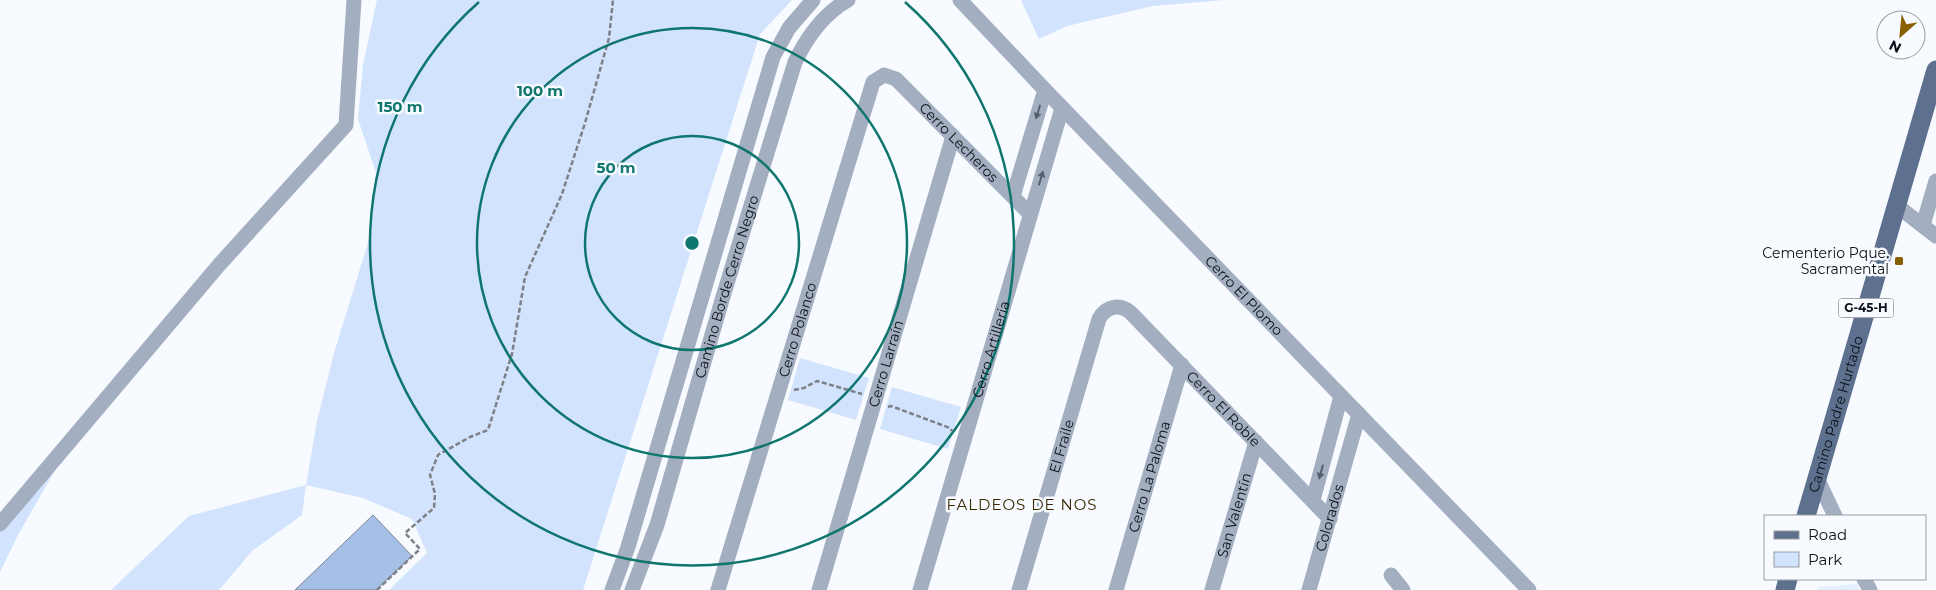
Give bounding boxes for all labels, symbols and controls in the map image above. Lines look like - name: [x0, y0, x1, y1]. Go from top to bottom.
- north arrow: [1876, 10, 1926, 60]
- text: N: [1886, 36, 1904, 57]
- text: 100 m: [517, 81, 563, 100]
- text: 150 m: [378, 97, 422, 116]
- street label: Cerro Lecheros: [916, 99, 1002, 186]
- one-way arrow: [1034, 104, 1042, 119]
- text: 50 m: [596, 158, 636, 177]
- one-way arrow: [1037, 170, 1045, 185]
- street label: Camino Borde Cerro Negro: [691, 193, 763, 380]
- centre of rings: [683, 234, 701, 252]
- place label: Cementerio Pque. Sacramental: [1762, 244, 1889, 278]
- street label: Cerro El Plomo: [1201, 252, 1287, 340]
- marker: Cementerio Pque. Sacramental: [1893, 255, 1905, 267]
- street label: Cerro Polanco: [774, 280, 820, 379]
- road number: G-45-H: [1838, 298, 1894, 318]
- street label: Cerro Artilleria: [968, 299, 1014, 400]
- street label: Cerro Larraín: [864, 318, 907, 409]
- street label: Camino Padre Hurtado: [1804, 334, 1867, 495]
- street label: Cerro El Roble: [1183, 367, 1264, 451]
- street label: El Fraile: [1045, 417, 1078, 475]
- street label: Cerro La Paloma: [1124, 419, 1174, 535]
- one-way arrow: [1316, 464, 1324, 479]
- street label: San Valentín: [1213, 471, 1255, 560]
- street label: Colorados: [1311, 482, 1348, 554]
- district label: FALDEOS DE NOS: [946, 495, 1098, 514]
- legend: [1764, 515, 1926, 580]
- text: Road: [1808, 525, 1847, 544]
- text: Park: [1808, 550, 1842, 569]

